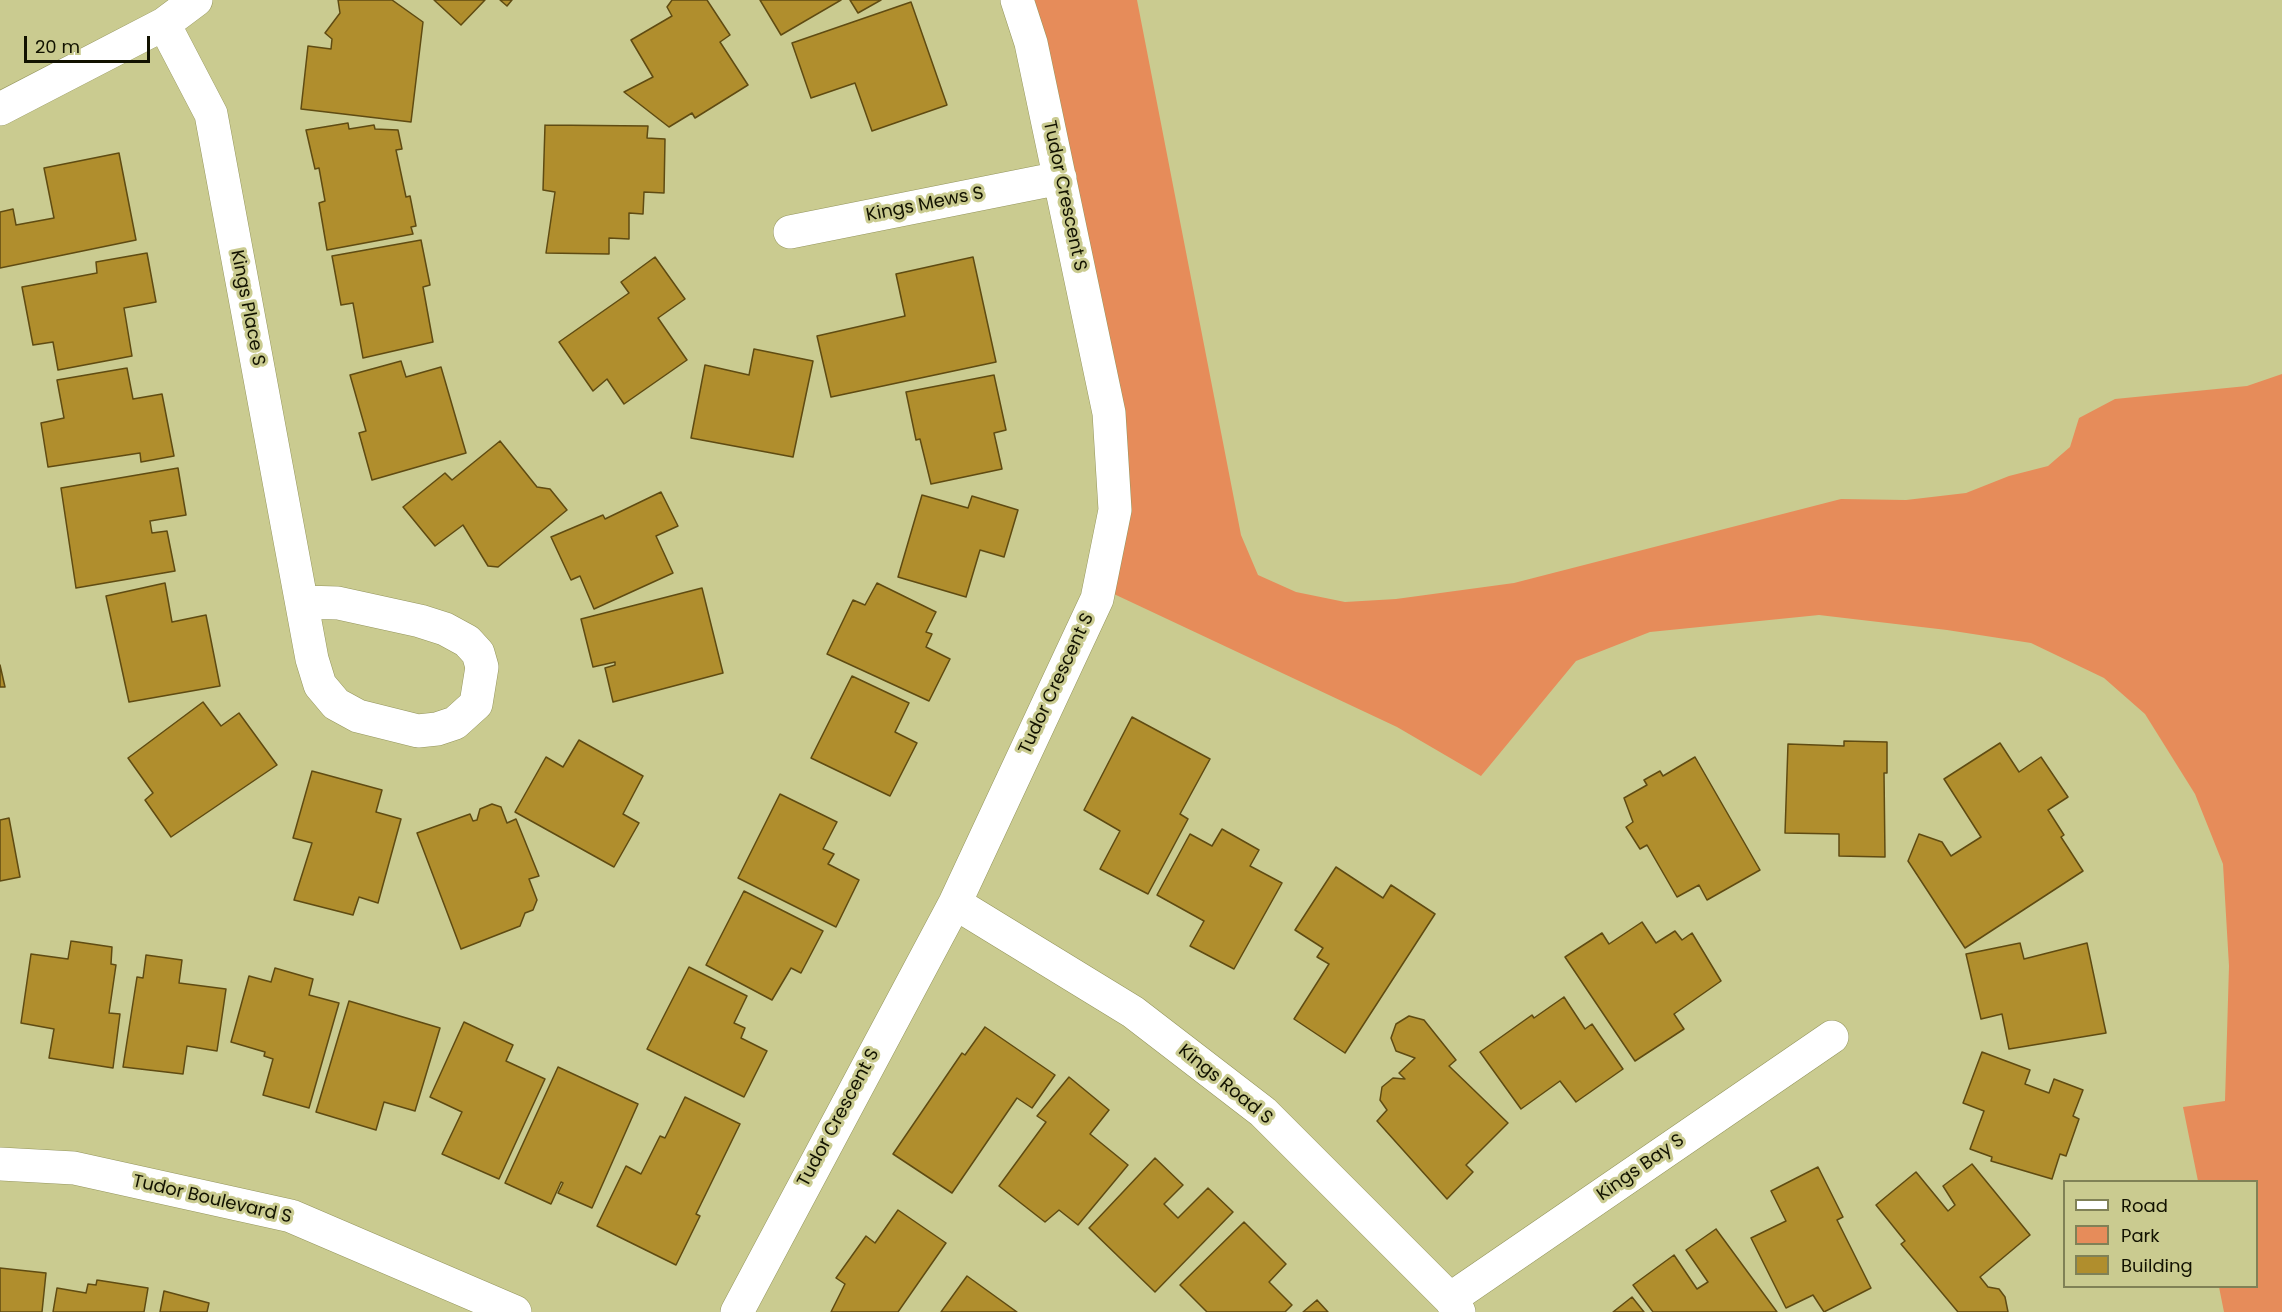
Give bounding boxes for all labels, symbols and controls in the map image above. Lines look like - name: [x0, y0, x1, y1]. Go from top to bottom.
- scale bar: [27, 24, 153, 62]
- text: 20 m: [35, 34, 80, 59]
- street label: Tudor Crescent S: [1038, 119, 1090, 273]
- street label: Kings Mews S: [864, 183, 986, 227]
- street label: Kings Place S: [225, 248, 269, 368]
- street label: Tudor Crescent S: [1015, 610, 1099, 758]
- street label: Kings Road S: [1173, 1040, 1277, 1130]
- street label: Tudor Crescent S: [794, 1045, 884, 1191]
- street label: Kings Bay S: [1593, 1130, 1689, 1206]
- street label: Tudor Boulevard S: [130, 1171, 294, 1229]
- legend: [2063, 1180, 2258, 1288]
- text: Road: [2121, 1193, 2168, 1218]
- text: Park: [2121, 1223, 2160, 1248]
- text: Building: [2121, 1253, 2193, 1278]

